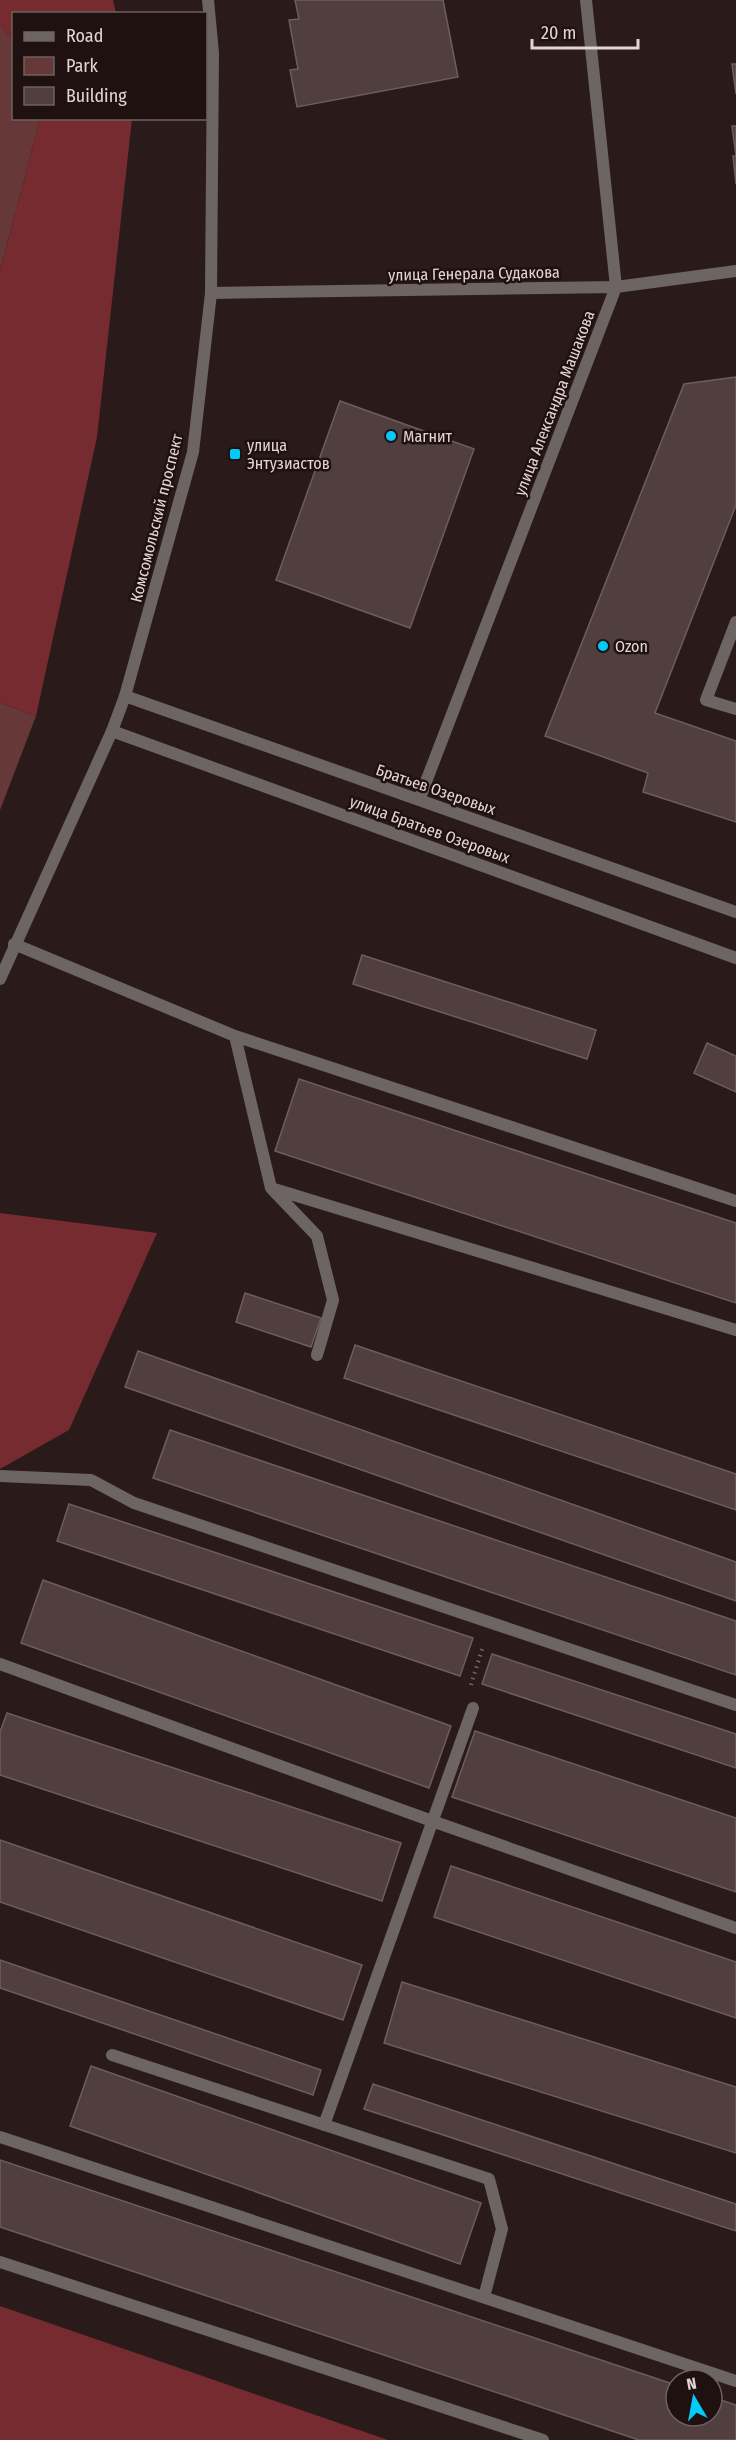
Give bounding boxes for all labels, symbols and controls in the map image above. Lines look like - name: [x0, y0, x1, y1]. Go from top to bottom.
- legend: [12, 12, 207, 120]
- scale bar: [532, 12, 638, 50]
- text: 20 m: [541, 22, 576, 44]
- text: Road: [66, 25, 103, 47]
- text: Park: [66, 55, 99, 77]
- text: Building: [66, 85, 127, 107]
- street label: улица Генерала Судакова: [388, 263, 560, 284]
- street label: улица Александра Машакова: [510, 308, 599, 498]
- place label: Магнит: [403, 427, 453, 446]
- marker: Магнит: [384, 429, 398, 443]
- street label: Комсомольский проспект: [126, 431, 187, 604]
- place label: улица Энтузиастов: [247, 436, 330, 473]
- marker: улица Энтузиастов: [228, 447, 242, 461]
- place label: Ozon: [615, 637, 648, 656]
- marker: Ozon: [596, 639, 610, 653]
- street label: Братьев Озеровых: [373, 760, 498, 819]
- street label: улица Братьев Озеровых: [347, 792, 513, 867]
- north arrow: [664, 2368, 724, 2428]
- text: N: [685, 2374, 698, 2394]

